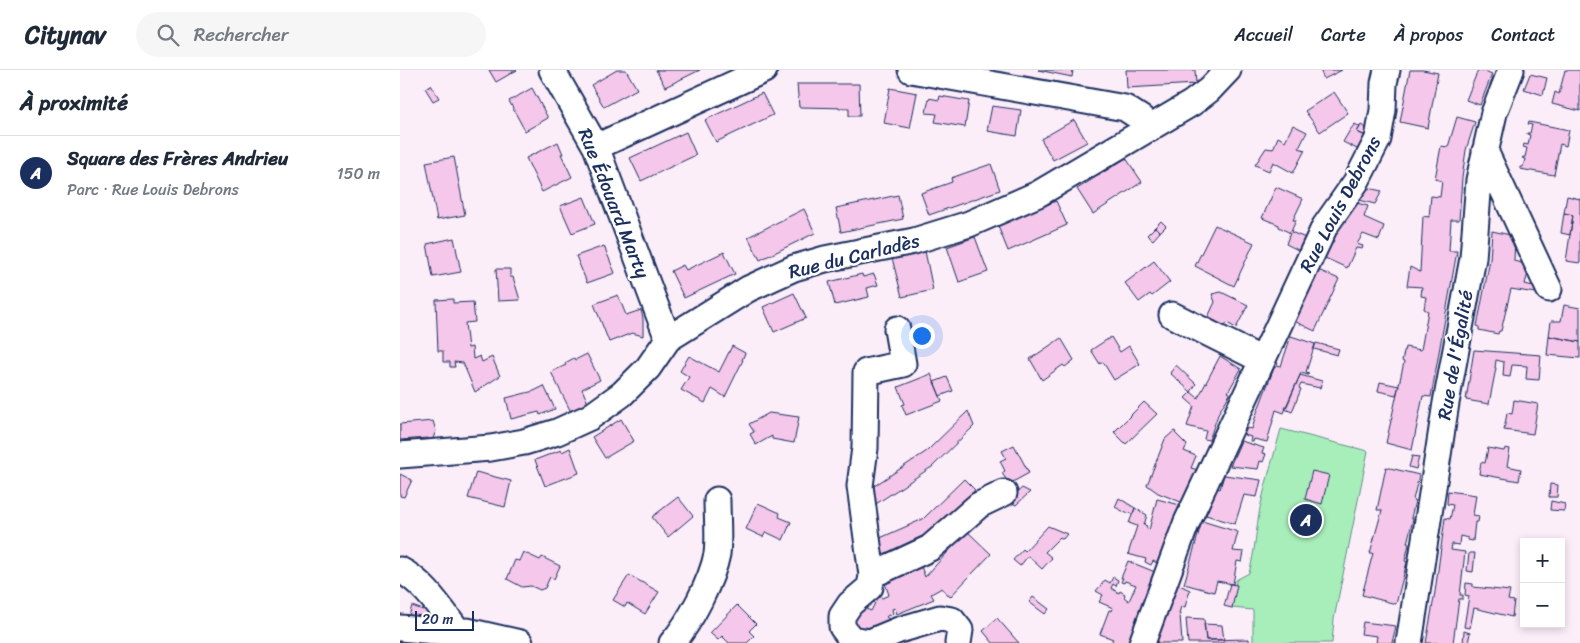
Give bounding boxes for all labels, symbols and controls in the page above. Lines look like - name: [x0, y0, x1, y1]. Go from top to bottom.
- search box: [136, 12, 486, 57]
- text: Citynav: [25, 14, 106, 56]
- text: Rechercher: [194, 18, 288, 51]
- text: Accueil: [1234, 19, 1293, 51]
- text: Carte: [1321, 19, 1366, 51]
- text: À propos: [1394, 19, 1463, 51]
- text: Contact: [1491, 19, 1555, 51]
- icon: search: [154, 21, 182, 49]
- text: À proximité: [20, 84, 128, 122]
- street label: Rue Édouard Marty: [569, 123, 659, 283]
- street label: Rue Louis Debrons: [1290, 129, 1390, 278]
- text: Square des Frères Andrieu: [67, 142, 288, 175]
- text: A: [31, 159, 41, 188]
- text: 150 m: [337, 159, 380, 188]
- text: Parc · Rue Louis Debrons: [67, 175, 239, 204]
- street label: Rue du Carladès: [785, 224, 923, 288]
- street label: Rue de l'Égalité: [1427, 287, 1483, 423]
- your location: [909, 323, 935, 349]
- pin: A: [1290, 501, 1322, 539]
- map controls: [1520, 538, 1565, 628]
- button: +: [1520, 538, 1565, 583]
- button: −: [1520, 583, 1565, 628]
- text: 20 m: [422, 607, 453, 632]
- scale bar: [415, 608, 474, 631]

